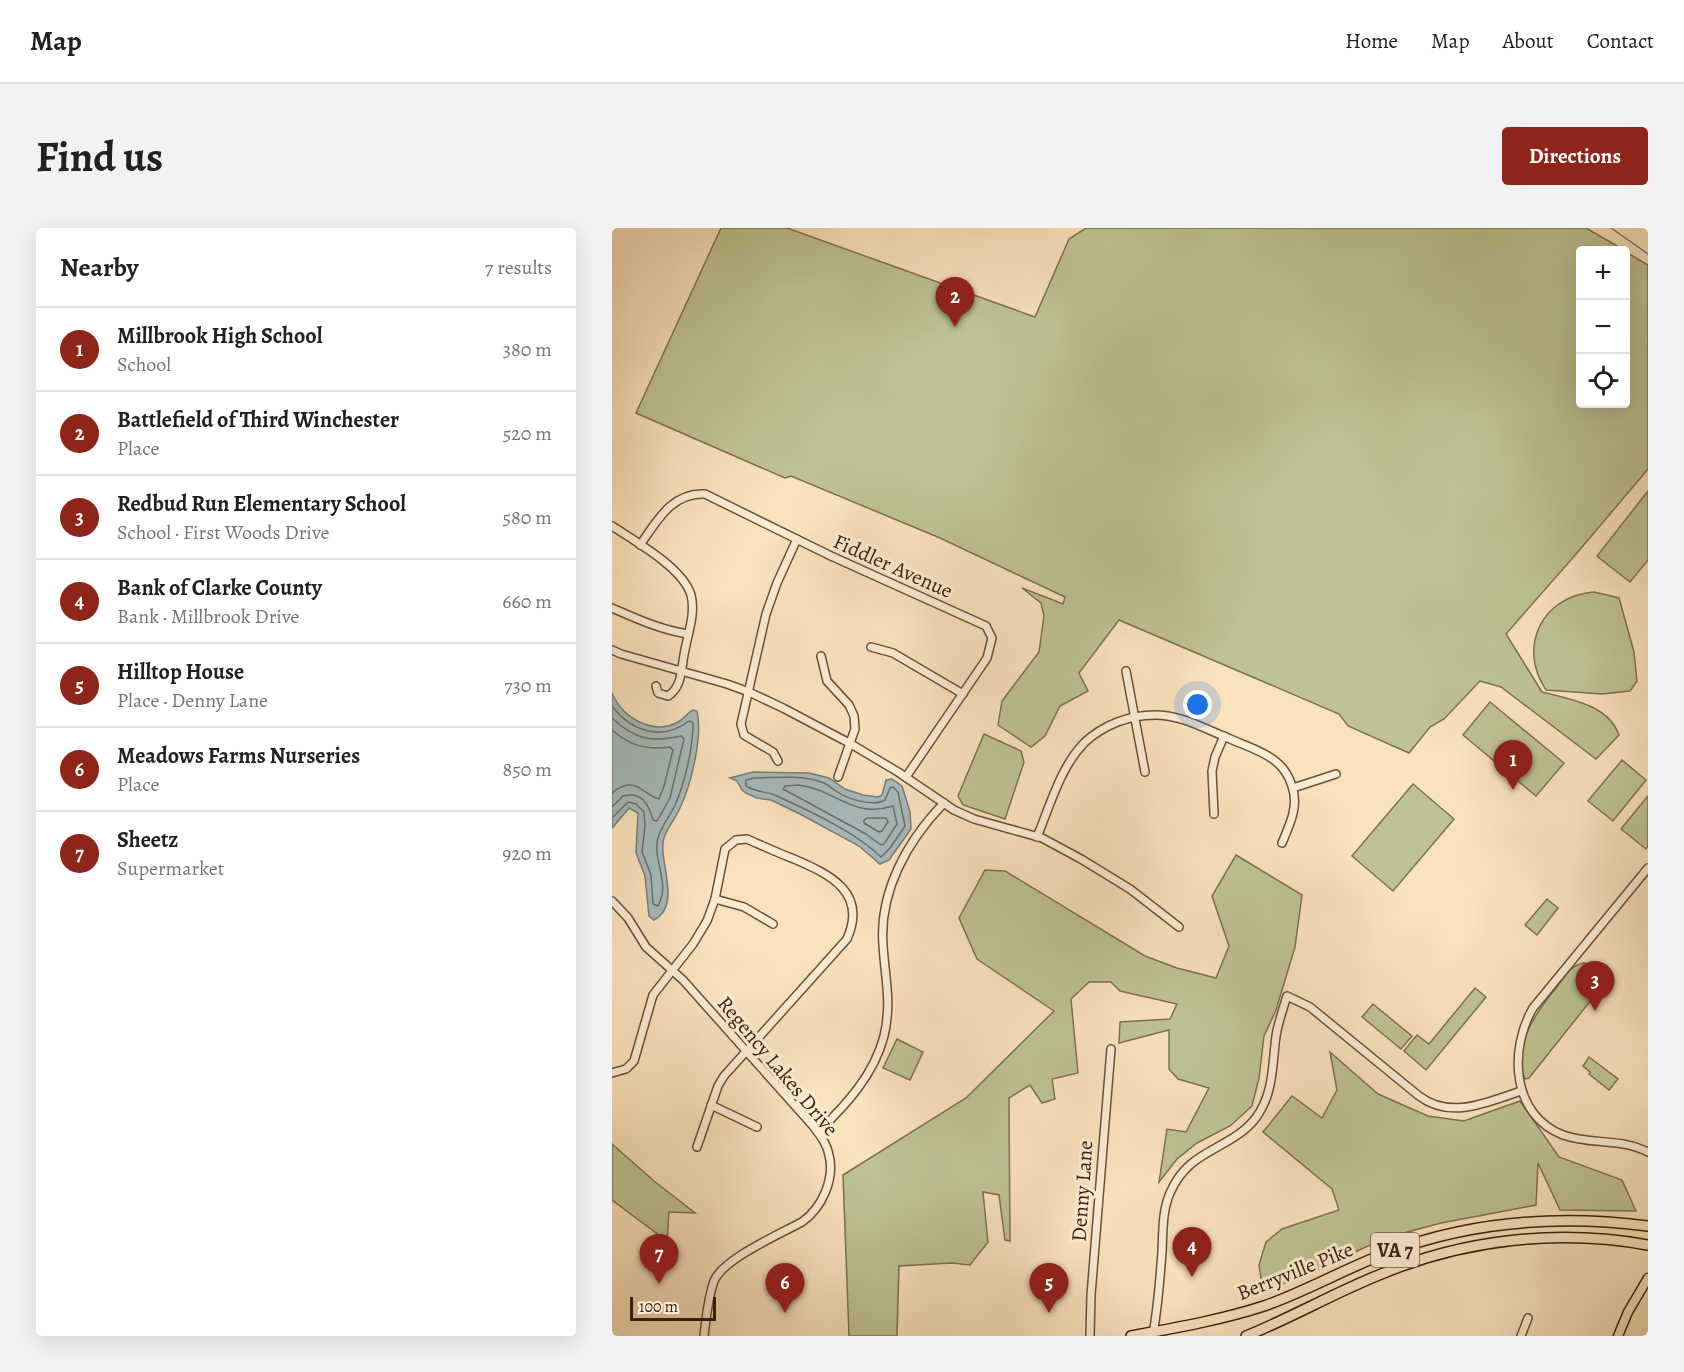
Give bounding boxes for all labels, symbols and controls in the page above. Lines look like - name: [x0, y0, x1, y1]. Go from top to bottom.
- text: Map: [30, 22, 82, 60]
- text: Home: [1345, 27, 1398, 55]
- text: Map: [1431, 27, 1469, 55]
- text: About: [1502, 27, 1554, 55]
- text: Contact: [1587, 27, 1654, 55]
- button: Directions: [1502, 127, 1648, 185]
- text: Find us: [36, 128, 163, 185]
- map controls: [1576, 246, 1630, 408]
- button: +: [1576, 246, 1630, 300]
- text: Nearby: [60, 250, 139, 285]
- text: 7 results: [485, 254, 552, 281]
- pin: 2: [936, 278, 974, 327]
- button: −: [1576, 300, 1630, 354]
- text: Millbrook High School: [117, 321, 322, 351]
- text: 1: [76, 336, 83, 363]
- text: 380 m: [503, 336, 552, 363]
- text: School: [117, 351, 171, 378]
- button: locate: [1576, 354, 1630, 408]
- text: Battlefield of Third Winchester: [117, 405, 399, 435]
- text: 2: [75, 420, 84, 447]
- text: 520 m: [503, 420, 552, 447]
- text: Place: [117, 435, 159, 462]
- text: Redbud Run Elementary School: [117, 489, 406, 519]
- text: 3: [75, 504, 84, 531]
- text: 580 m: [502, 504, 552, 531]
- text: School · First Woods Drive: [117, 519, 329, 546]
- street label: Fiddler Avenue: [829, 527, 957, 605]
- text: Bank of Clarke County: [117, 573, 322, 603]
- text: 4: [75, 588, 84, 615]
- text: 660 m: [502, 588, 552, 615]
- text: Bank · Millbrook Drive: [117, 603, 300, 630]
- text: Hilltop House: [117, 657, 244, 687]
- text: 5: [75, 672, 84, 699]
- text: 730 m: [504, 672, 552, 699]
- text: Place · Denny Lane: [117, 687, 268, 714]
- your location: [1183, 690, 1212, 719]
- pin: 1: [1494, 740, 1532, 790]
- text: Meadows Farms Nurseries: [117, 741, 360, 771]
- text: 6: [75, 756, 84, 783]
- text: 850 m: [502, 756, 552, 783]
- text: Place: [117, 771, 159, 798]
- text: Sheetz: [117, 825, 178, 855]
- text: 7: [75, 840, 84, 867]
- text: 920 m: [502, 840, 552, 867]
- text: Supermarket: [117, 855, 224, 882]
- pin: 3: [1576, 962, 1614, 1011]
- street label: Regency Lakes Drive: [711, 990, 845, 1142]
- street label: Denny Lane: [1064, 1139, 1100, 1243]
- pin: 4: [1172, 1228, 1212, 1277]
- road number: VA 7: [1371, 1233, 1419, 1267]
- pin: 7: [640, 1234, 678, 1284]
- street label: Berryville Pike: [1233, 1235, 1357, 1307]
- pin: 6: [766, 1264, 804, 1313]
- pin: 5: [1030, 1264, 1068, 1313]
- scale bar: [630, 1294, 716, 1322]
- text: 100 m: [639, 1296, 678, 1318]

